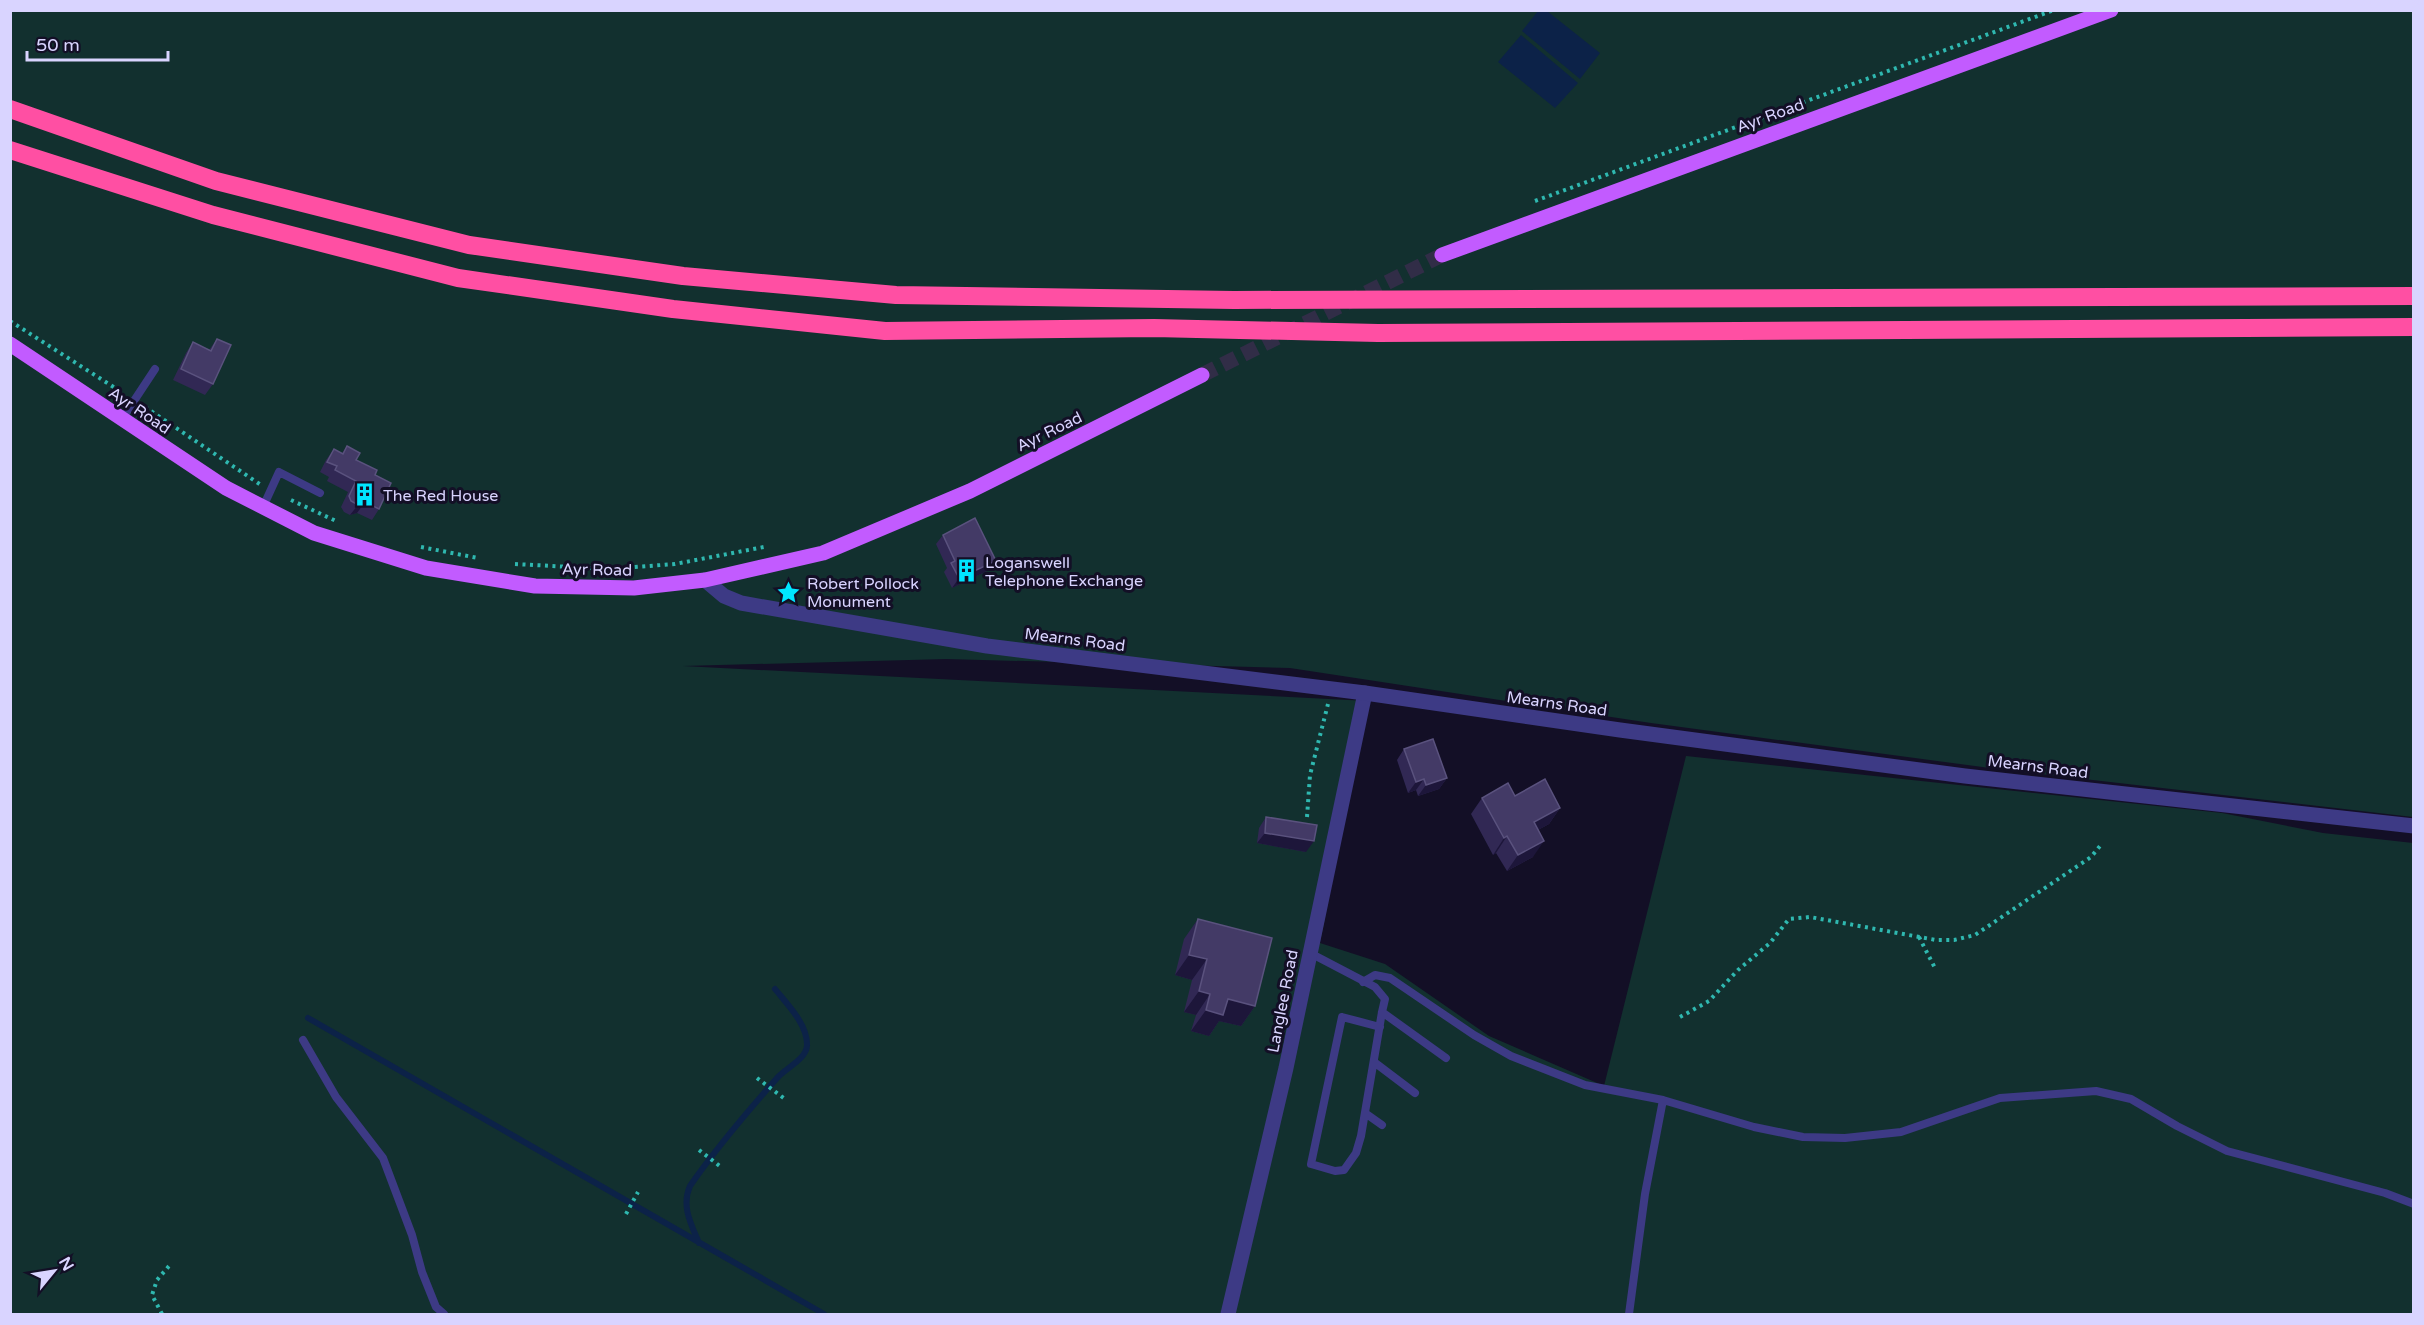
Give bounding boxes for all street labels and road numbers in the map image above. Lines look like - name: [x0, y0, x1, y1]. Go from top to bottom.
- street label: Ayr Road: [1734, 94, 1807, 137]
- street label: Ayr Road: [105, 383, 174, 439]
- street label: Ayr Road: [1013, 407, 1085, 456]
- street label: Ayr Road: [562, 559, 632, 581]
- street label: Mearns Road: [1023, 624, 1126, 656]
- street label: Mearns Road: [1505, 687, 1608, 721]
- street label: Mearns Road: [1986, 751, 2089, 783]
- street label: Langlee Road: [1263, 948, 1303, 1054]

